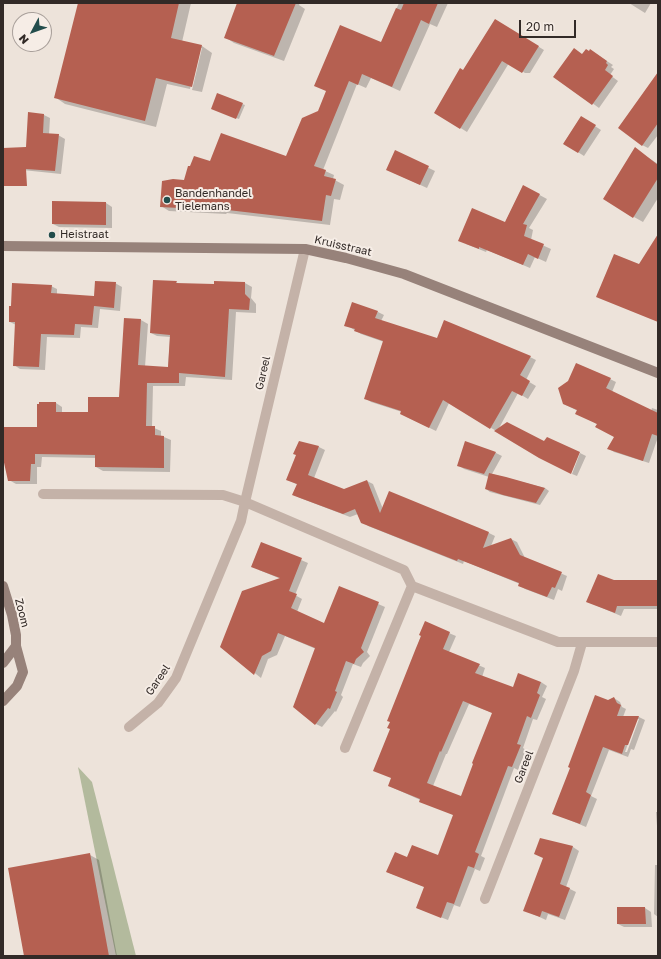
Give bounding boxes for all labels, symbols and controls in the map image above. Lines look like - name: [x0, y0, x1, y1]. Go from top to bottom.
- north arrow: [12, 12, 52, 52]
- scale bar: [521, 12, 578, 38]
- text: 20 m: [526, 19, 554, 34]
- text: N: [16, 32, 31, 47]
- place label: Bandenhandel Tielemans: [175, 187, 252, 213]
- marker: Bandenhandel Tielemans: [162, 195, 172, 205]
- place label: Heistraat: [60, 228, 109, 242]
- marker: Heistraat: [47, 230, 57, 240]
- street label: Kruisstraat: [313, 233, 373, 259]
- street label: Gareel: [253, 355, 273, 391]
- street label: Zoom: [12, 597, 32, 629]
- street label: Gareel: [143, 662, 173, 698]
- street label: Gareel: [512, 749, 536, 785]

